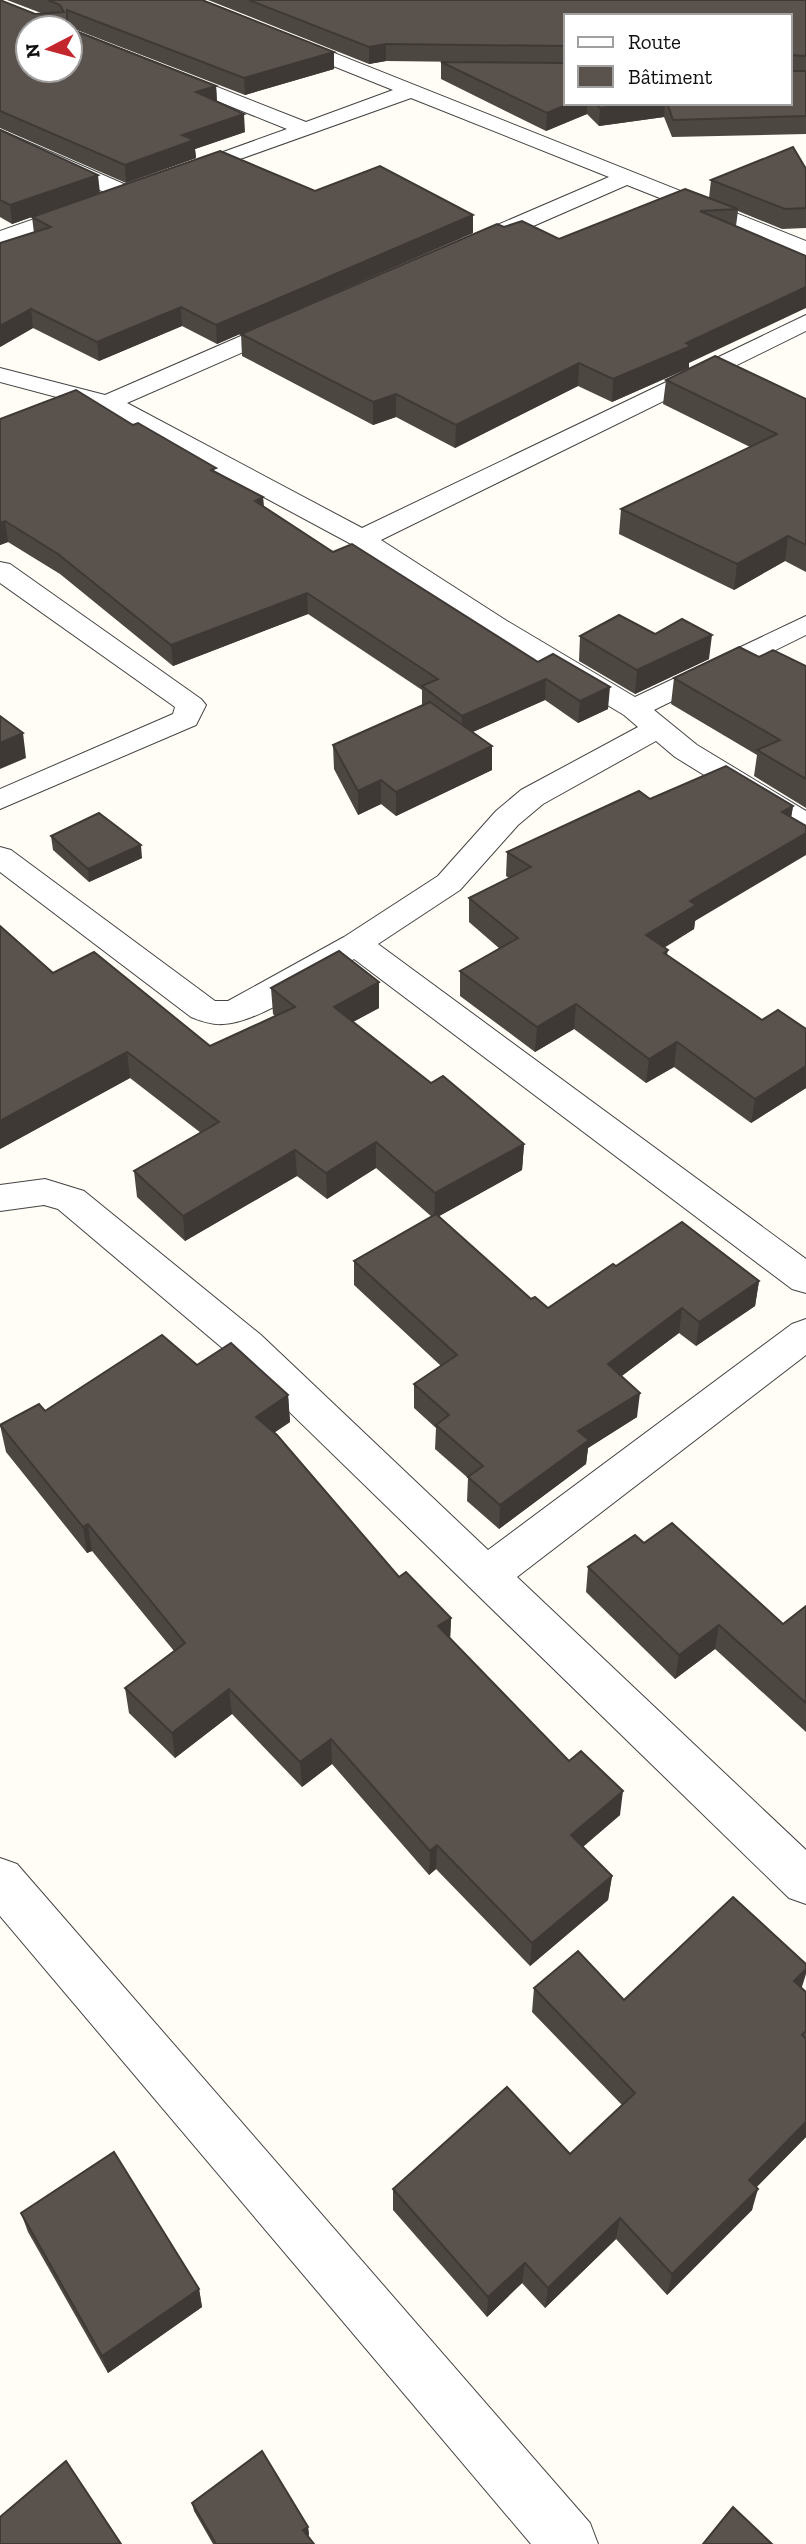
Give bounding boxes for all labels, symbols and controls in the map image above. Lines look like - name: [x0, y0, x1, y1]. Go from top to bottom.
- north arrow: [14, 14, 84, 84]
- legend: [564, 14, 792, 105]
- text: Route: [628, 29, 681, 54]
- text: N: [20, 42, 45, 59]
- text: Bâtiment: [628, 64, 713, 89]

